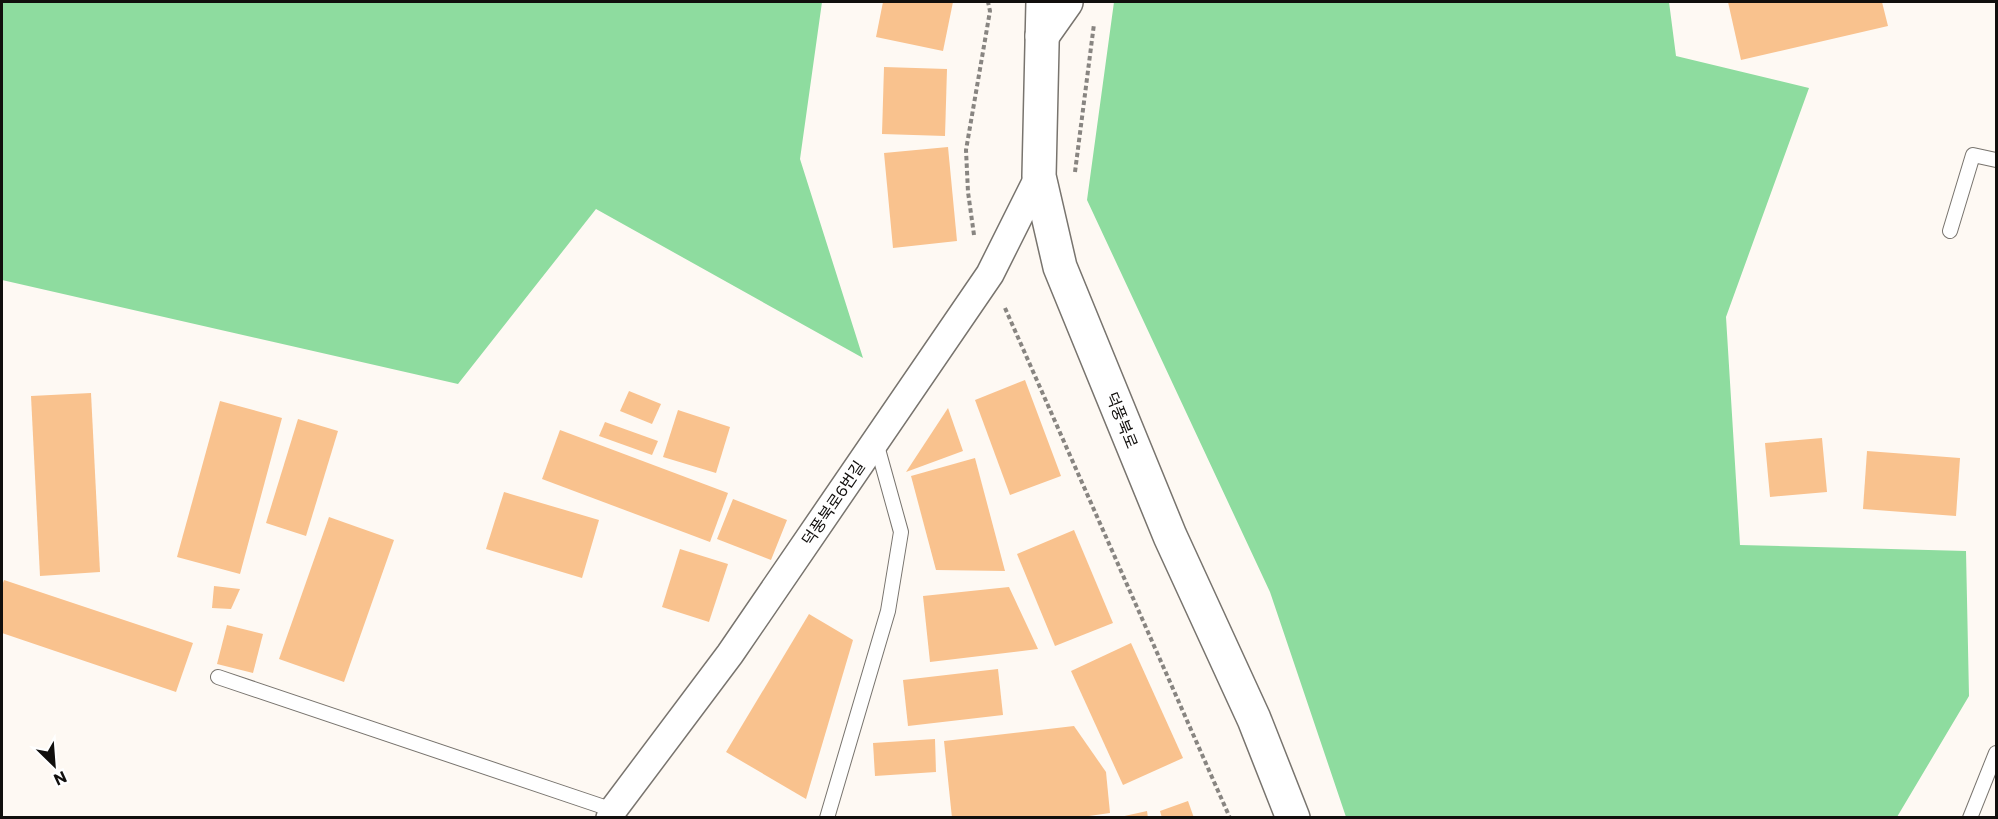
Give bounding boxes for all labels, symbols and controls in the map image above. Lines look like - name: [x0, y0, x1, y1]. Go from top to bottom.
- street label: 덕풍북로: [1103, 389, 1142, 451]
- street label: 덕풍북로6번길: [797, 457, 868, 549]
- north arrow: [24, 735, 84, 795]
- text: N: [51, 768, 70, 790]

